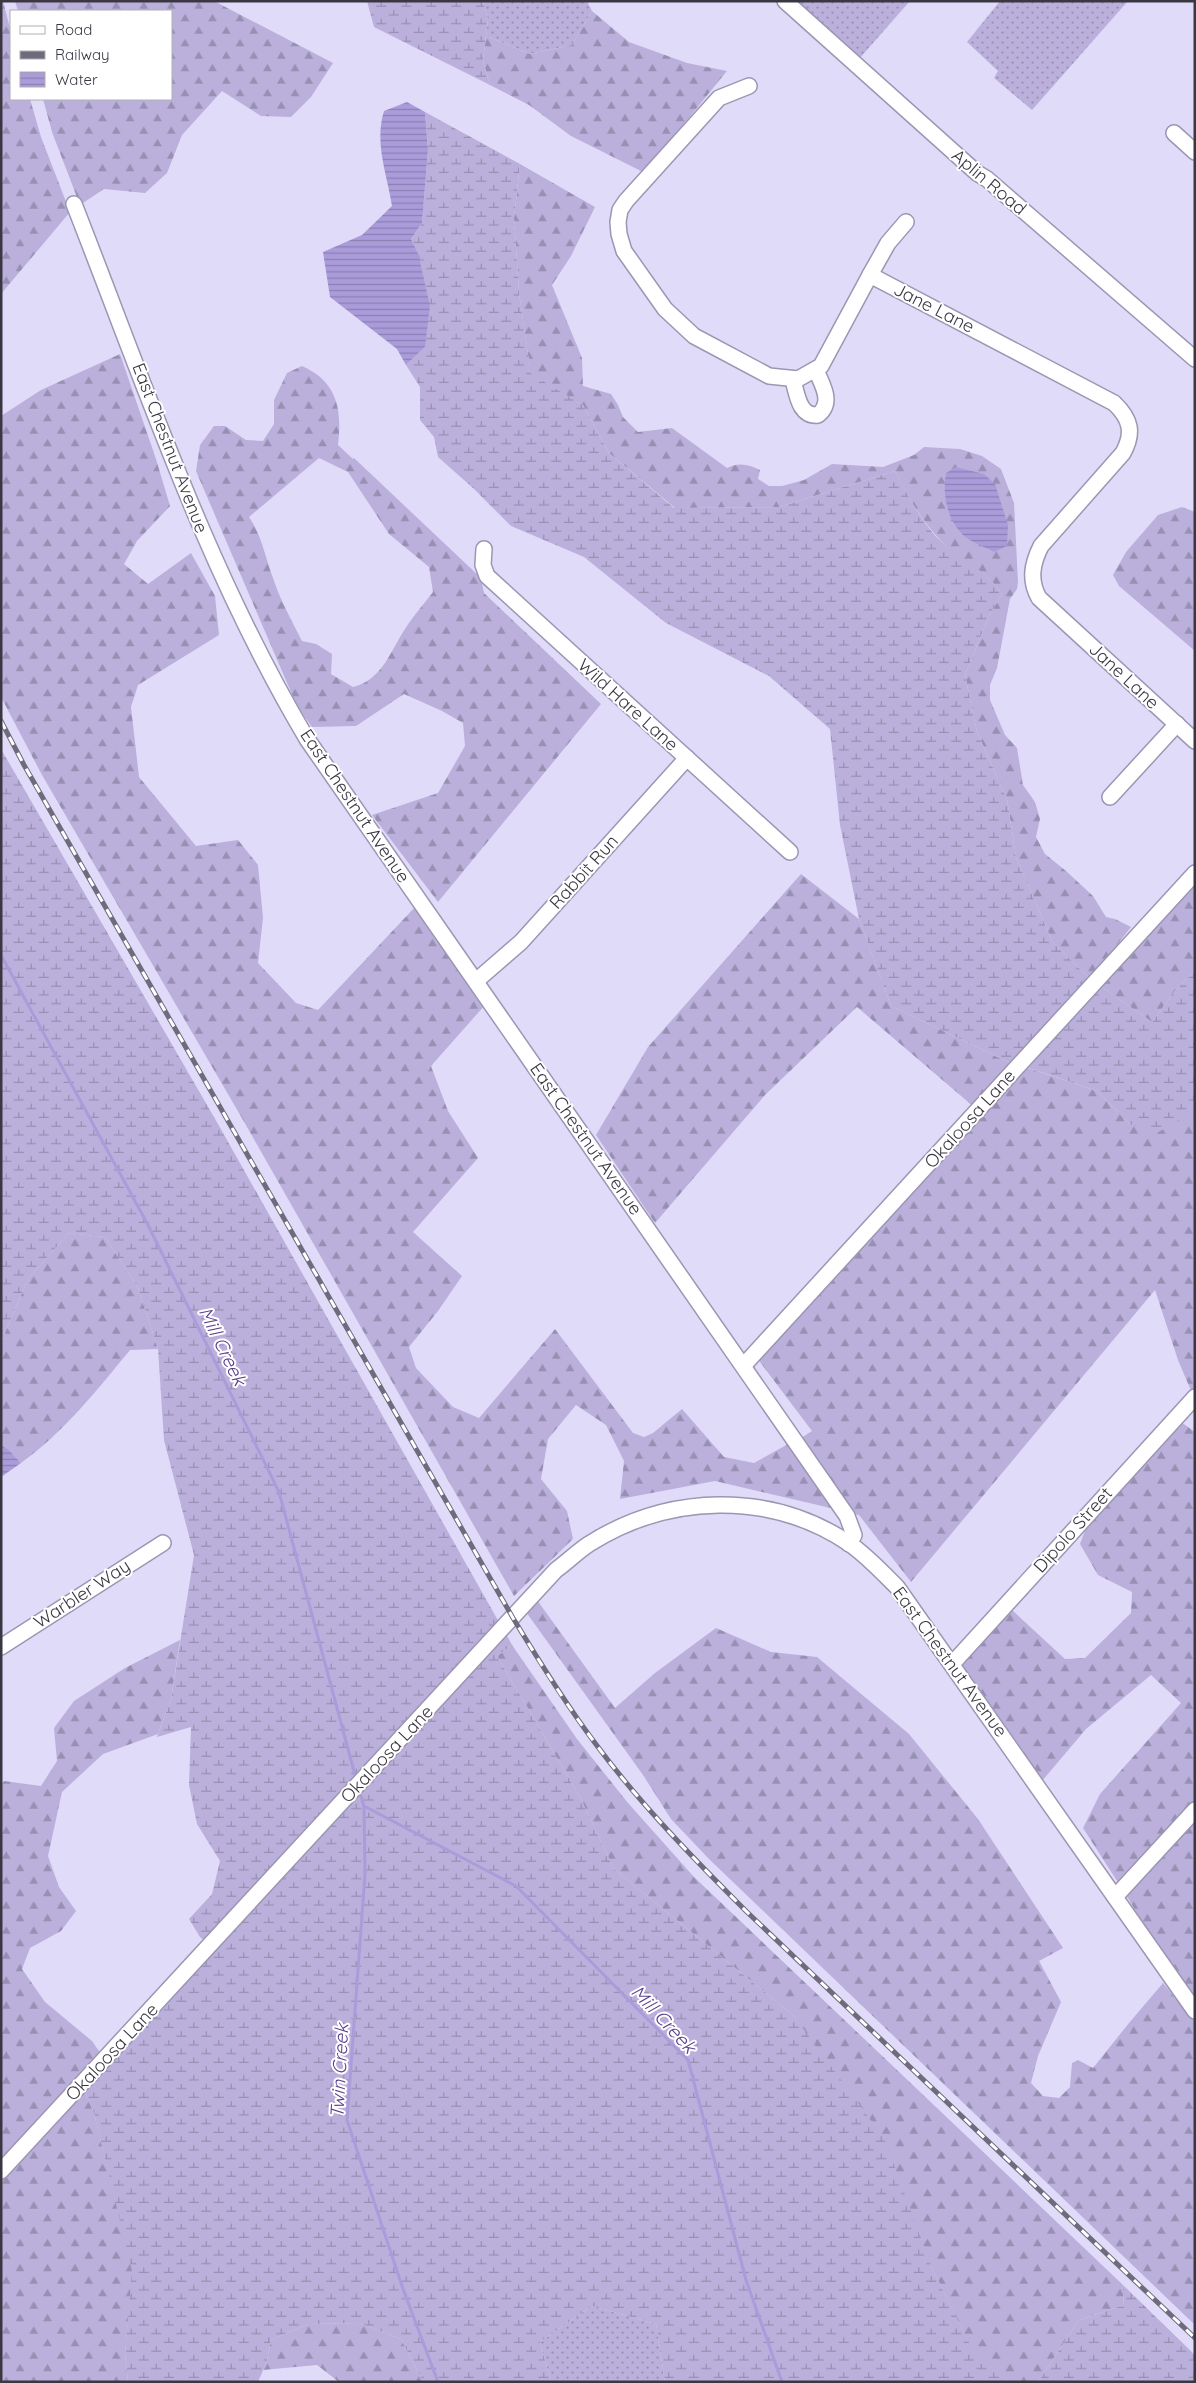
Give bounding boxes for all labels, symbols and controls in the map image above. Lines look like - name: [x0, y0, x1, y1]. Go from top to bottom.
- legend: [10, 10, 172, 100]
- text: Road: [55, 20, 92, 39]
- text: Railway: [55, 45, 110, 64]
- text: Water: [55, 70, 98, 89]
- street label: Aplin Road: [947, 144, 1031, 220]
- street label: Jane Lane: [890, 277, 979, 338]
- street label: East Chestnut Avenue: [127, 359, 214, 536]
- street label: Jane Lane: [1084, 637, 1164, 714]
- street label: Wild Hare Lane: [573, 653, 683, 756]
- street label: East Chestnut Avenue: [295, 724, 415, 887]
- street label: Rabbit Run: [544, 830, 623, 914]
- street label: East Chestnut Avenue: [525, 1058, 648, 1219]
- street label: Okaloosa Lane: [919, 1064, 1020, 1173]
- water label: Mill Creek: [194, 1303, 253, 1391]
- street label: Dipolo Street: [1028, 1482, 1117, 1577]
- street label: Warbler Way: [29, 1554, 134, 1633]
- street label: East Chestnut Avenue: [888, 1582, 1013, 1741]
- street label: Okaloosa Lane: [335, 1700, 438, 1807]
- water label: Mill Creek: [626, 1980, 703, 2059]
- street label: Okaloosa Lane: [60, 1998, 163, 2105]
- water label: Twin Creek: [325, 2021, 354, 2119]

